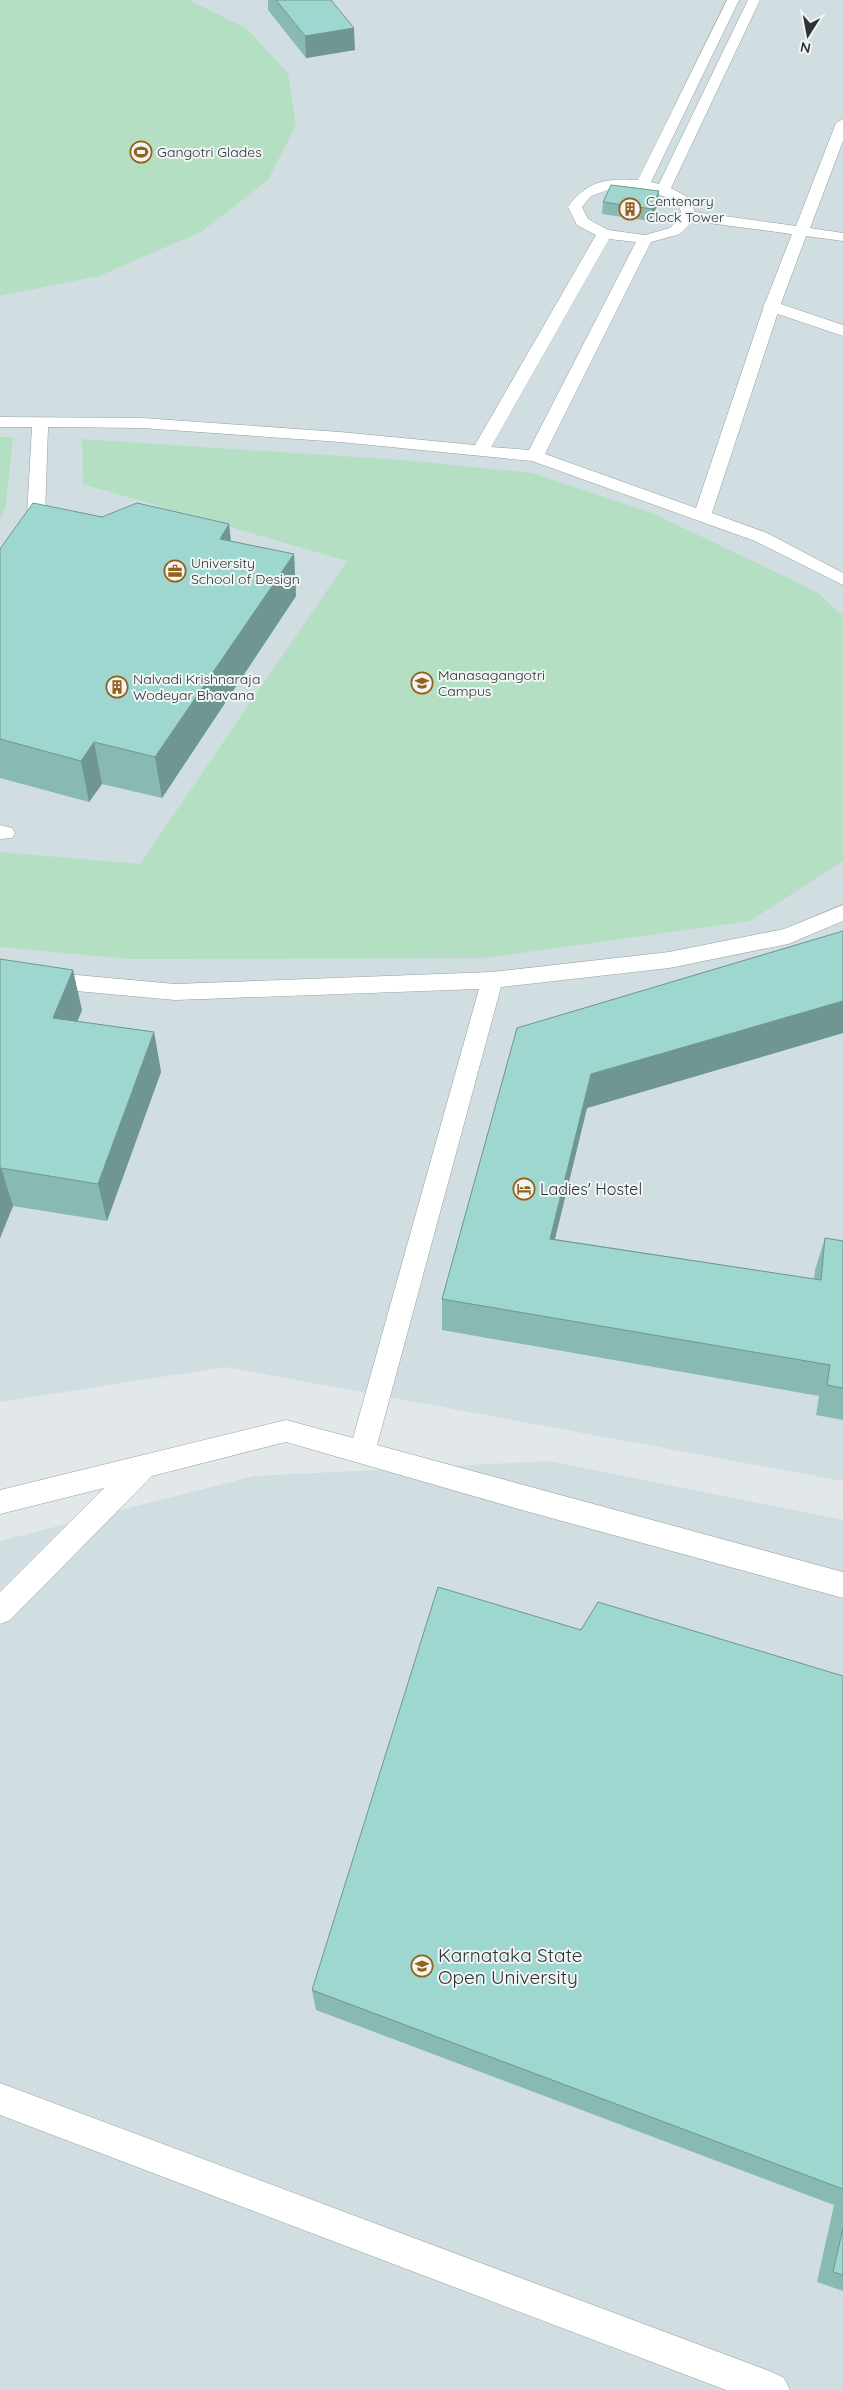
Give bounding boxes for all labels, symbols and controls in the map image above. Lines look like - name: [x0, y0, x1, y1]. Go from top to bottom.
- north arrow: [783, 10, 833, 60]
- text: N: [799, 38, 812, 58]
- sports icon: Gangotri Glades: [129, 140, 153, 164]
- place label: Gangotri Glades: [157, 143, 262, 161]
- place label: Centenary Clock Tower: [646, 192, 725, 226]
- building icon: Centenary Clock Tower: [618, 197, 642, 221]
- place label: University School of Design: [191, 554, 300, 588]
- office icon: University School of Design: [163, 559, 187, 583]
- place label: Manasagangotri Campus: [438, 666, 545, 700]
- place label: Nalvadi Krishnaraja Wodeyar Bhavana: [133, 670, 261, 704]
- school or university icon: Manasagangotri Campus: [410, 671, 434, 695]
- building icon: Nalvadi Krishnaraja Wodeyar Bhavana: [105, 675, 129, 699]
- hotel icon: Ladies' Hostel: [512, 1177, 536, 1201]
- place label: Ladies' Hostel: [540, 1179, 642, 1199]
- place label: Karnataka State Open University: [438, 1943, 583, 1989]
- school or university icon: Karnataka State Open University: [410, 1954, 434, 1978]

